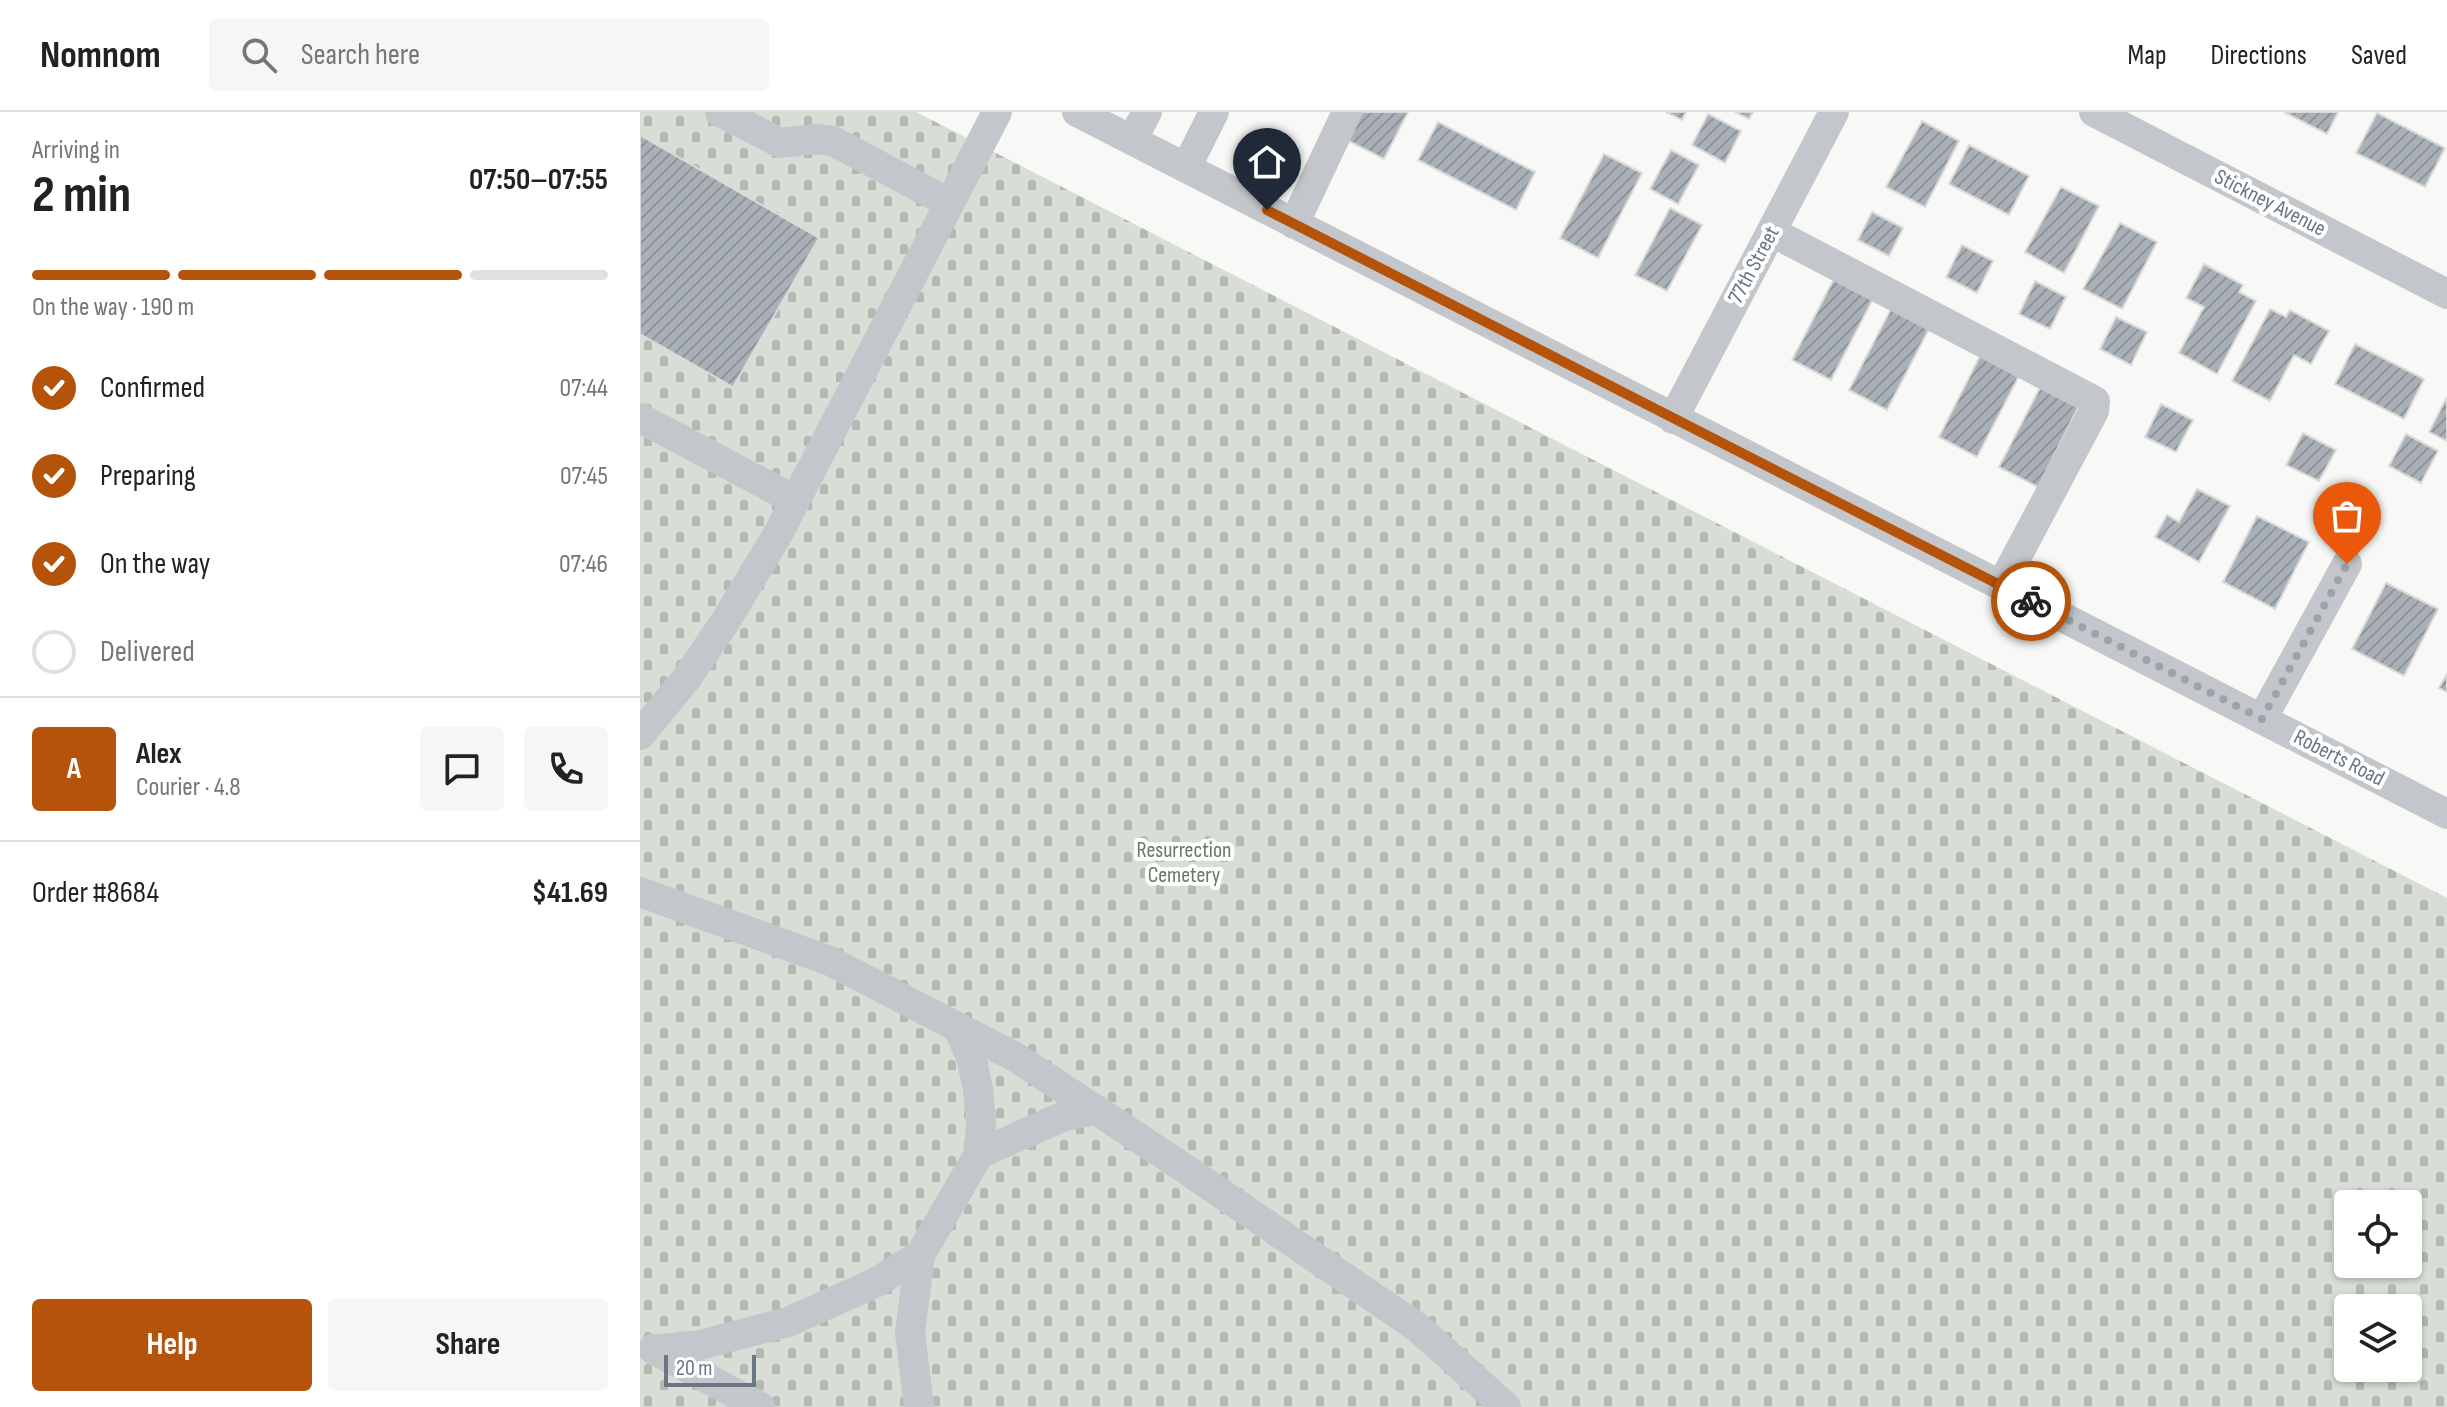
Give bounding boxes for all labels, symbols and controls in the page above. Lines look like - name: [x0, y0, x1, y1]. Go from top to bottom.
- search box: [209, 19, 769, 91]
- text: Nomnom: [40, 33, 161, 78]
- icon: search: [237, 33, 281, 77]
- text: Search here: [301, 37, 420, 73]
- text: Map: [2128, 39, 2167, 72]
- text: Directions: [2211, 39, 2307, 72]
- text: Saved: [2351, 39, 2407, 72]
- pin: [1233, 128, 1301, 210]
- text: Arriving in: [32, 135, 120, 166]
- icon: home: [1245, 140, 1289, 184]
- text: 07:50–07:55: [469, 162, 608, 198]
- street label: Stickney Avenue: [2210, 163, 2330, 243]
- text: 2 min: [32, 164, 131, 227]
- street label: 77th Street: [1722, 221, 1786, 308]
- text: On the way · 190 m: [32, 292, 194, 323]
- icon: check: [32, 366, 76, 410]
- text: Confirmed: [100, 370, 205, 406]
- text: 07:44: [559, 373, 608, 404]
- icon: check: [32, 454, 76, 498]
- text: Preparing: [100, 458, 196, 494]
- text: 07:45: [560, 461, 608, 492]
- pin: [2313, 482, 2381, 564]
- icon: bag: [2325, 494, 2369, 538]
- icon: check: [32, 542, 76, 586]
- text: On the way: [100, 546, 210, 582]
- text: 07:46: [559, 549, 608, 580]
- courier: [1991, 561, 2071, 641]
- icon: bike: [2009, 579, 2053, 623]
- text: Delivered: [100, 634, 195, 670]
- street label: Roberts Road: [2289, 724, 2389, 792]
- button: chat: [420, 727, 504, 811]
- button: phone: [524, 727, 608, 811]
- text: Alex: [136, 736, 182, 772]
- text: A: [67, 751, 81, 787]
- text: Courier · 4.8: [136, 772, 241, 803]
- park label: Resurrection Cemetery: [1137, 837, 1231, 889]
- text: Order #8684: [32, 875, 159, 911]
- text: $41.69: [532, 875, 608, 911]
- map controls: [2334, 1190, 2422, 1382]
- button: locate: [2334, 1190, 2422, 1278]
- button: layers: [2334, 1294, 2422, 1382]
- button: Help: [32, 1299, 312, 1391]
- button: Share: [328, 1299, 608, 1391]
- scale bar: [664, 1351, 756, 1387]
- text: 20 m: [676, 1355, 713, 1382]

